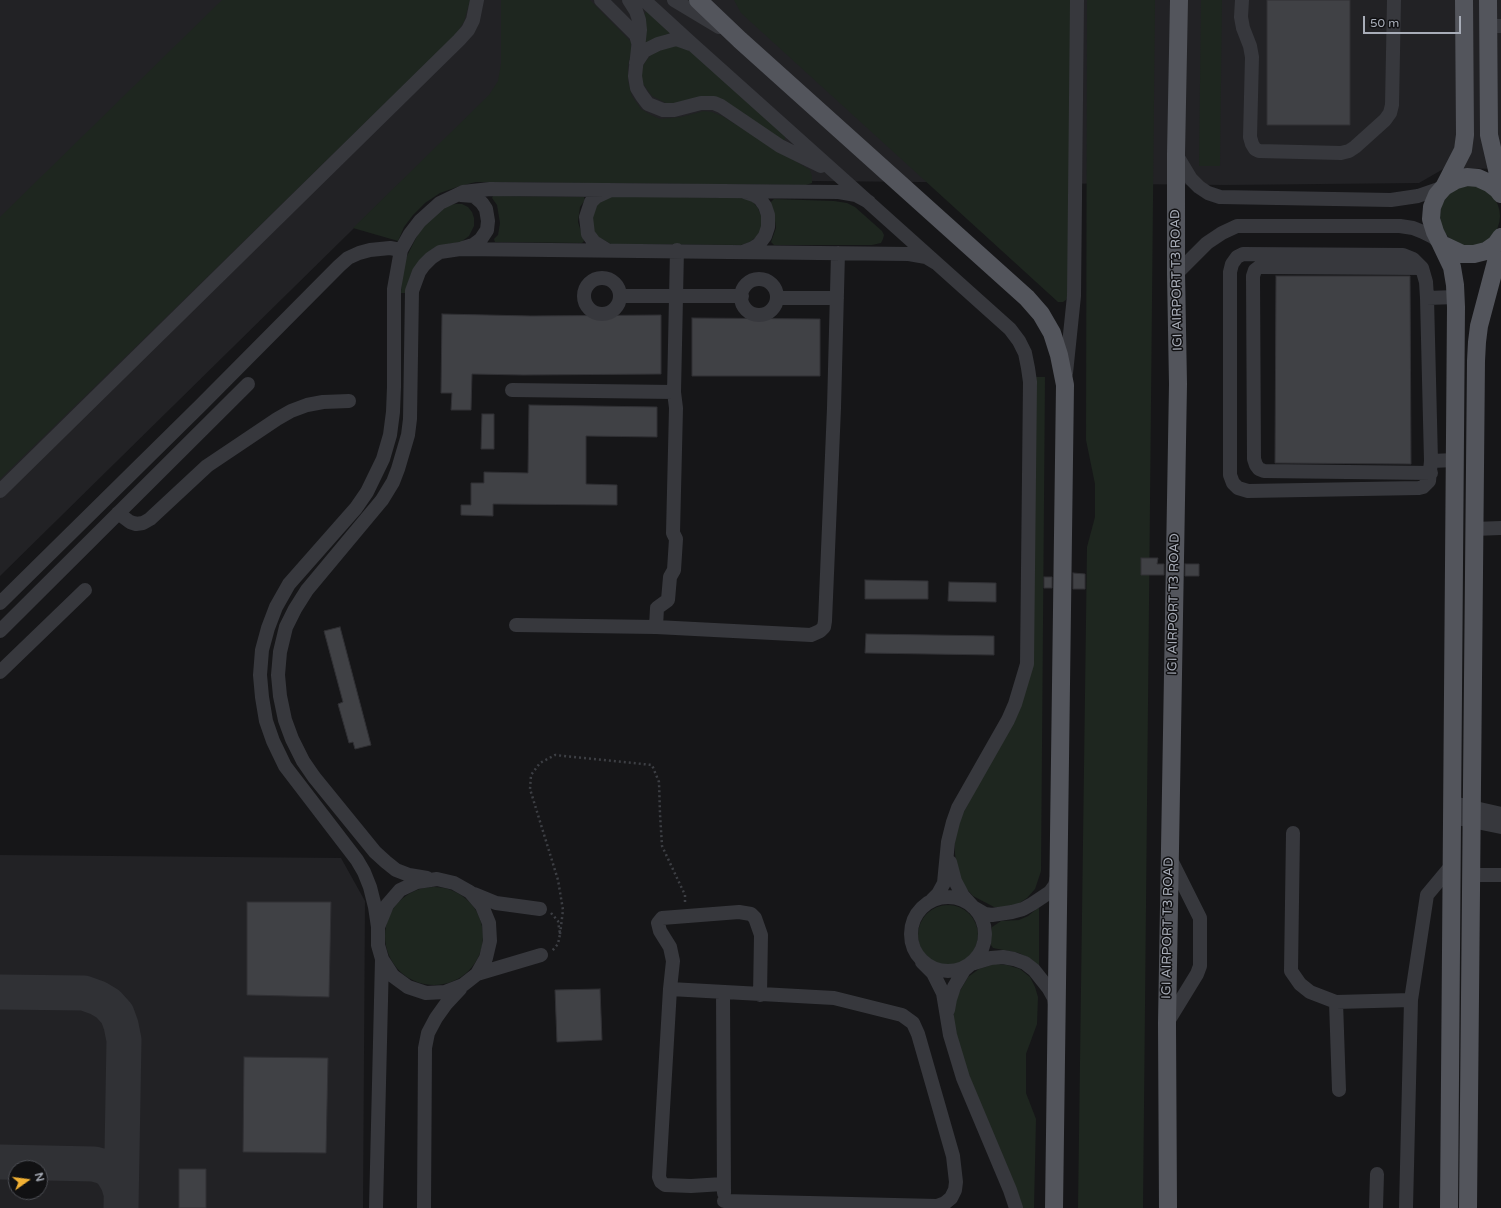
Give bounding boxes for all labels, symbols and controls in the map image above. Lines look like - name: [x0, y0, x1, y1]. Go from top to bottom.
- scale bar: [1365, 8, 1463, 34]
- text: 50 m: [1370, 16, 1399, 30]
- street label: IGI AIRPORT T3 ROAD: [1168, 209, 1186, 351]
- street label: IGI AIRPORT T3 ROAD: [1165, 533, 1183, 675]
- street label: IGI AIRPORT T3 ROAD: [1159, 857, 1177, 999]
- north arrow: [8, 1160, 48, 1200]
- text: N: [32, 1171, 47, 1183]

